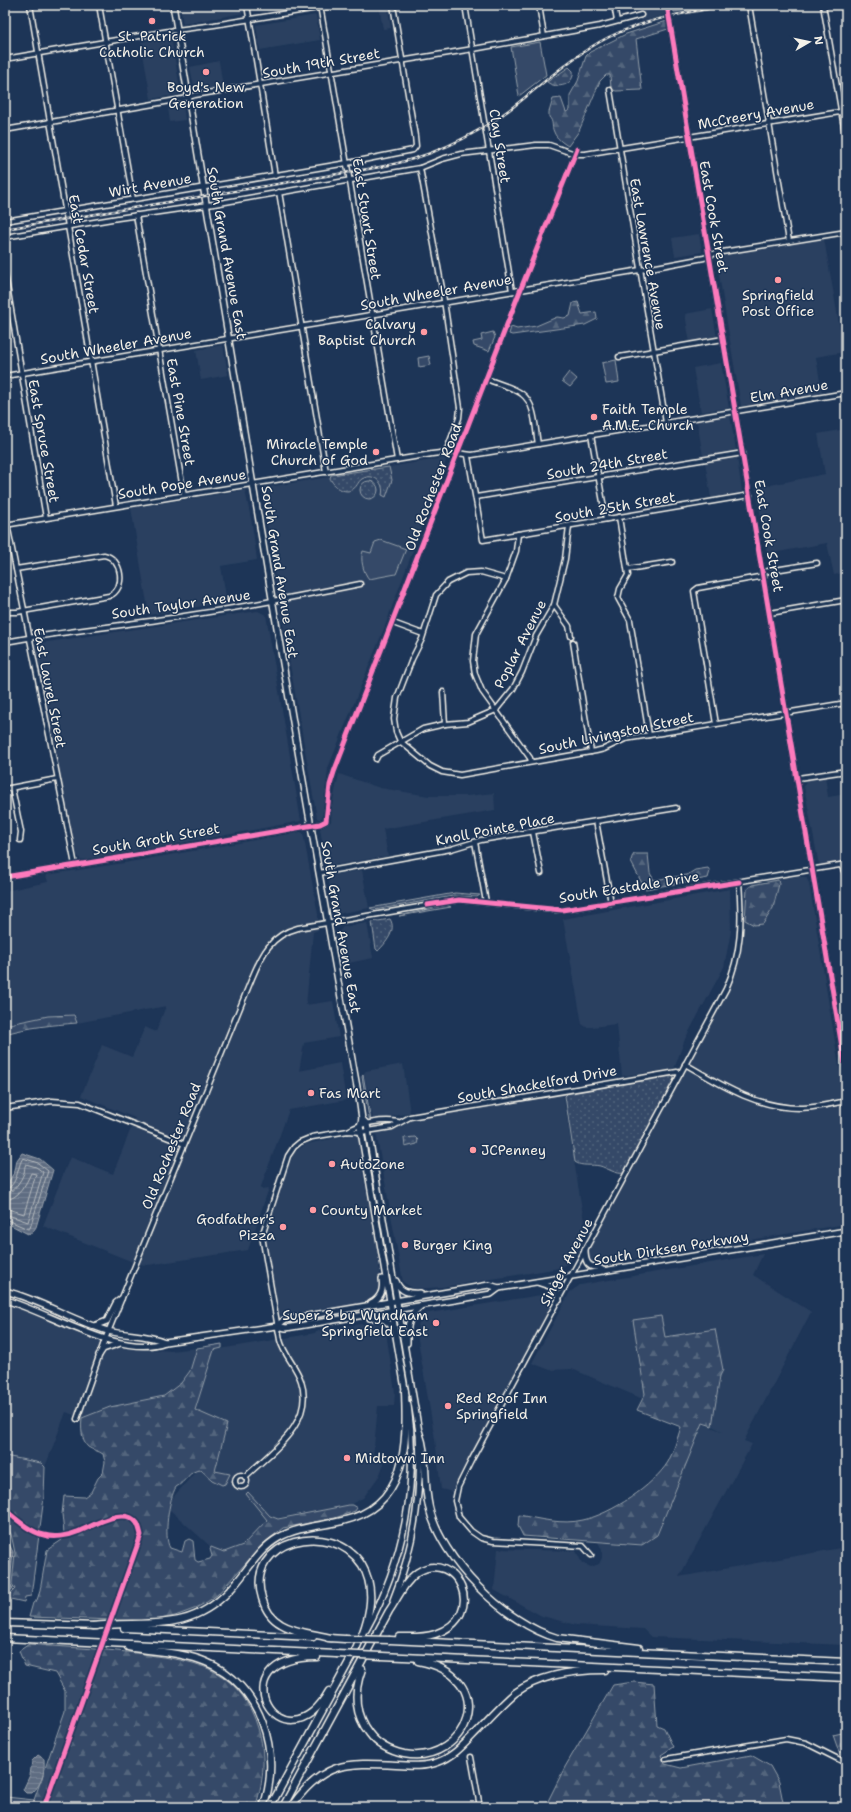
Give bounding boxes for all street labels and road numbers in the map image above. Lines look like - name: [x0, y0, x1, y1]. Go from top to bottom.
- street label: South 19th Street: [261, 44, 381, 82]
- street label: McCreery Avenue: [696, 95, 816, 133]
- street label: Clay Street: [485, 107, 515, 185]
- street label: East Stuart Street: [348, 157, 386, 281]
- street label: East Cook Street: [695, 159, 733, 275]
- street label: South Grand Avenue East: [203, 165, 251, 341]
- street label: Wirt Avenue: [107, 169, 193, 201]
- street label: East Lawrence Avenue: [626, 177, 670, 331]
- street label: East Cedar Street: [65, 193, 103, 315]
- street label: South Wheeler Avenue: [359, 270, 513, 314]
- street label: South Wheeler Avenue: [39, 324, 193, 368]
- street label: East Pine Street: [163, 357, 199, 467]
- street label: Elm Avenue: [749, 375, 830, 407]
- street label: East Spruce Street: [24, 378, 64, 504]
- street label: Old Rochester Road: [400, 421, 466, 553]
- street label: South 24th Street: [545, 444, 669, 484]
- street label: South Pope Avenue: [117, 465, 247, 503]
- street label: East Cook Street: [750, 478, 788, 594]
- street label: South Grand Avenue East: [257, 484, 303, 660]
- street label: South 25th Street: [553, 488, 677, 526]
- street label: South Taylor Avenue: [110, 585, 252, 623]
- street label: Poplar Avenue: [490, 596, 550, 691]
- street label: East Laurel Street: [29, 626, 71, 750]
- street label: South Livingston Street: [537, 708, 695, 758]
- street label: Knoll Pointe Place: [434, 809, 556, 849]
- street label: South Groth Street: [91, 819, 221, 859]
- street label: South Grand Avenue East: [317, 839, 365, 1015]
- street label: South Eastdale Drive: [558, 867, 700, 907]
- street label: South Shackelford Drive: [456, 1061, 618, 1107]
- street label: Old Rochester Road: [137, 1080, 205, 1212]
- street label: Singer Avenue: [535, 1215, 597, 1309]
- street label: South Dirksen Parkway: [592, 1227, 750, 1269]

